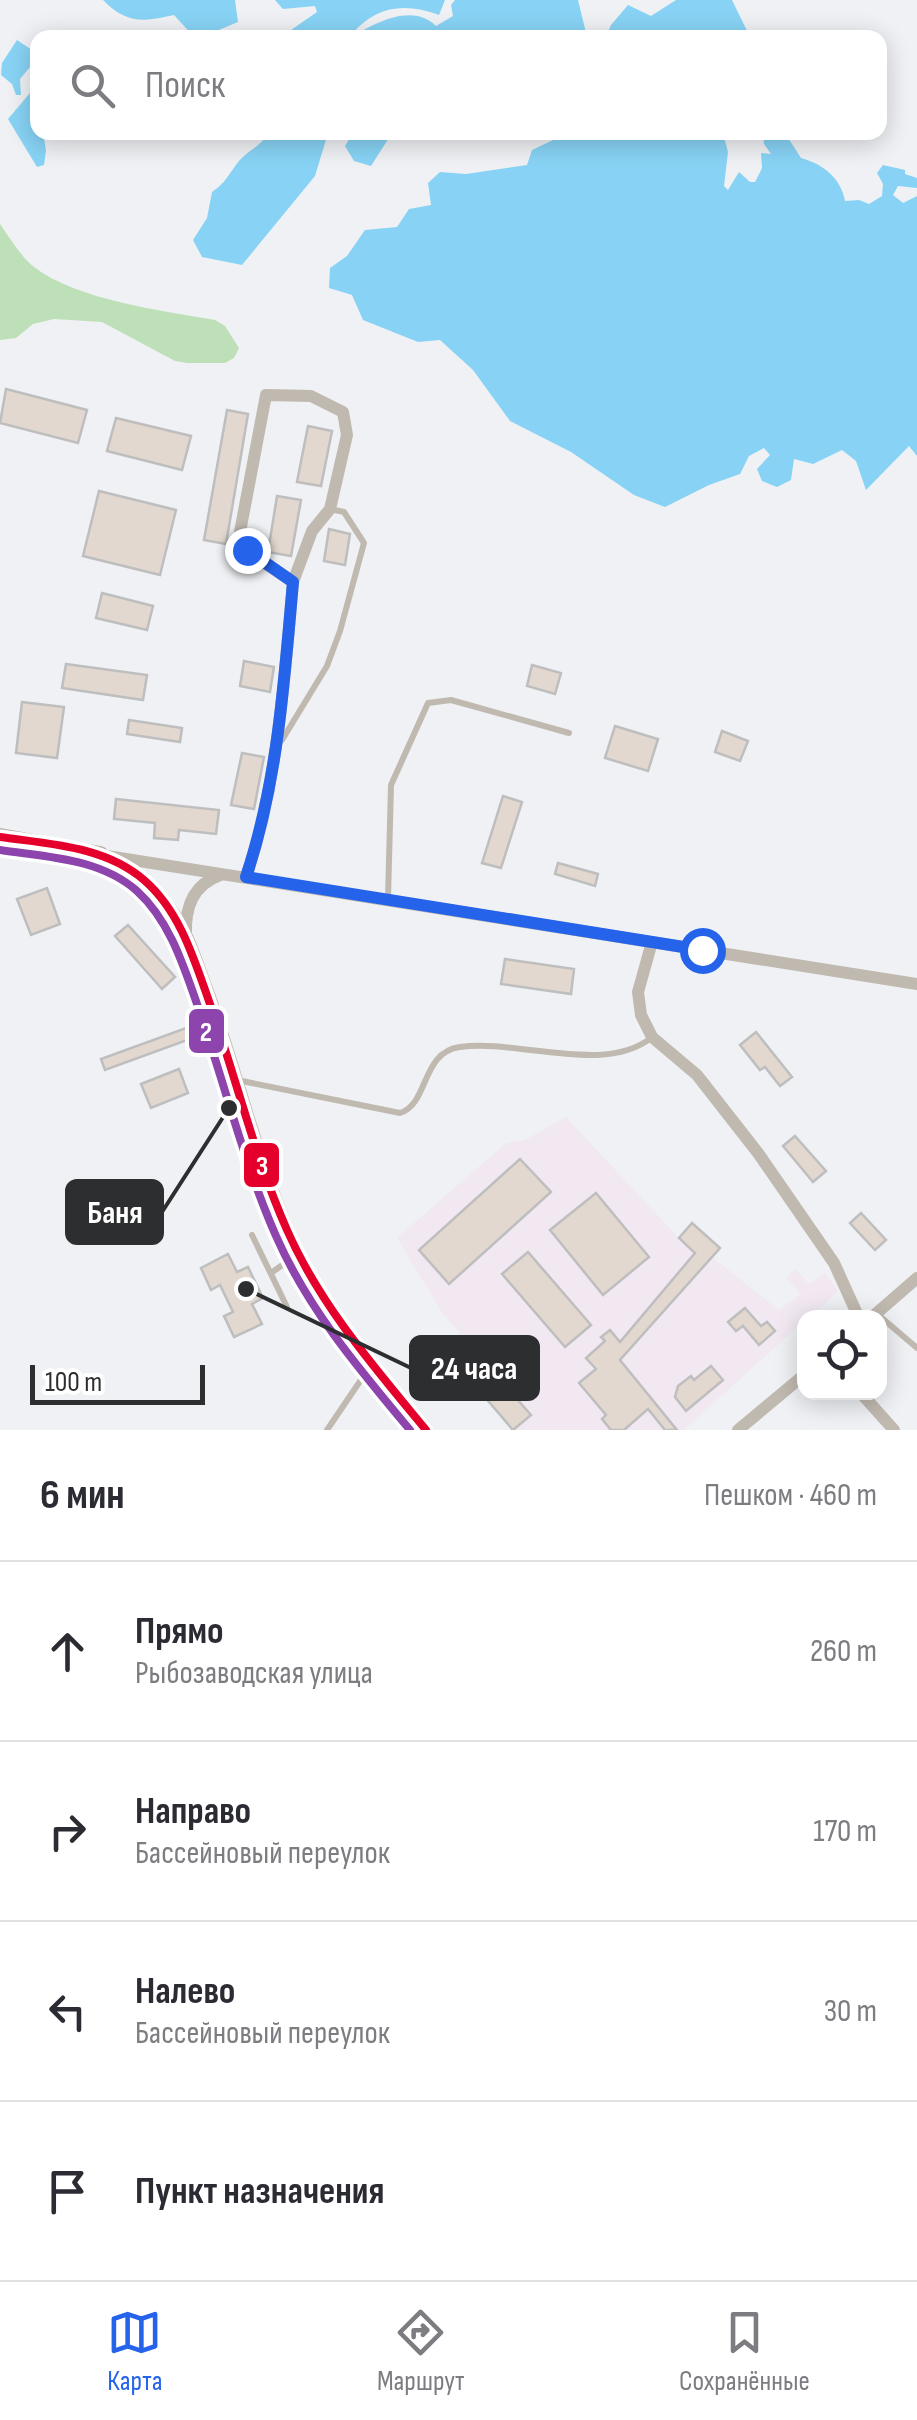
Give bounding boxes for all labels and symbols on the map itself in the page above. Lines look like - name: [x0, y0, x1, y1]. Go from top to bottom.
- route end: [225, 528, 271, 574]
- route start: [680, 928, 726, 974]
- line badge: 2: [187, 1007, 226, 1055]
- text: 2: [200, 1016, 212, 1049]
- line badge: 3: [242, 1141, 281, 1189]
- text: 3: [256, 1150, 268, 1183]
- callout: Баня: [67, 1181, 162, 1243]
- text: Баня: [87, 1194, 143, 1233]
- callout: 24 часа: [411, 1337, 538, 1399]
- text: 24 часа: [431, 1350, 517, 1389]
- scale bar: [30, 1360, 205, 1404]

